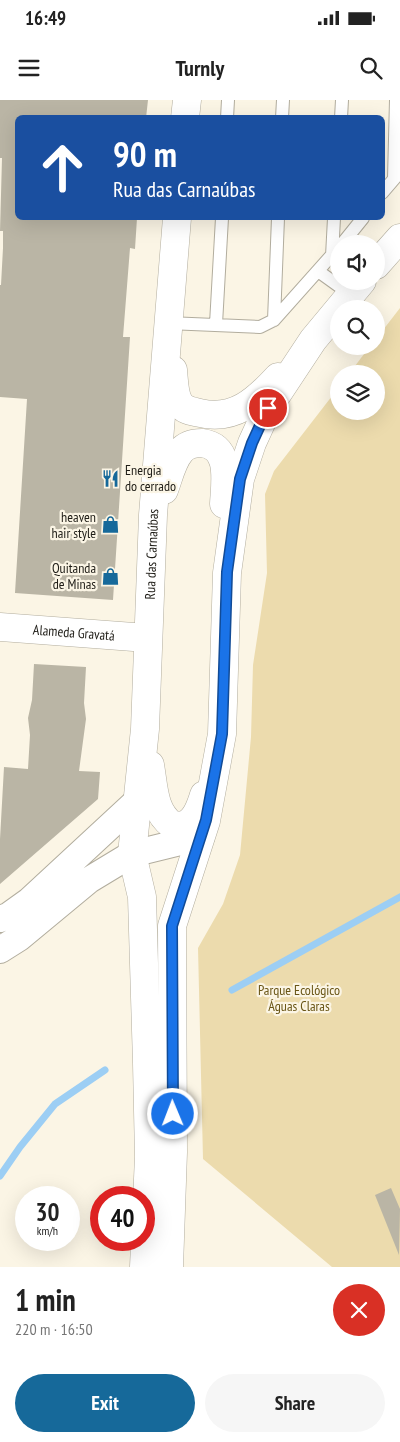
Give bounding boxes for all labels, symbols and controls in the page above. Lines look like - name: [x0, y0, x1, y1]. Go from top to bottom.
- text: 16:49: [25, 6, 66, 30]
- icon: menu: [15, 54, 43, 82]
- text: Turnly: [176, 54, 224, 82]
- icon: search: [357, 54, 385, 82]
- text: 90 m: [113, 131, 177, 177]
- icon: ahead: [30, 135, 95, 200]
- text: Rua das Carnaúbas: [113, 175, 255, 203]
- map controls: [330, 235, 385, 420]
- button: sound: [330, 235, 385, 290]
- button: search: [330, 300, 385, 355]
- button: layers: [330, 365, 385, 420]
- pin: [247, 387, 289, 429]
- icon: arrive: [254, 394, 282, 422]
- place label: Energia do cerrado: [125, 461, 176, 495]
- restaurant icon: Energia do cerrado: [101, 468, 121, 488]
- place label: heaven hair style: [52, 508, 96, 542]
- street label: Rua das Carnaúbas: [141, 508, 162, 600]
- shop icon: heaven hair style: [100, 515, 120, 535]
- place label: Quitanda de Minas: [52, 559, 96, 593]
- shop icon: Quitanda de Minas: [100, 566, 120, 586]
- street label: Alameda Gravatá: [32, 620, 115, 645]
- park label: Parque Ecológico Águas Claras: [258, 981, 340, 1015]
- position arrow: [146, 1087, 198, 1139]
- speed limit sign: 40: [90, 1186, 155, 1251]
- text: 30: [36, 1196, 59, 1228]
- text: km/h: [37, 1223, 58, 1238]
- text: 1 min: [15, 1280, 76, 1319]
- button: close: [333, 1284, 385, 1336]
- text: 220 m · 16:50: [15, 1319, 93, 1339]
- button: Exit: [15, 1374, 195, 1432]
- button: Share: [205, 1374, 385, 1432]

